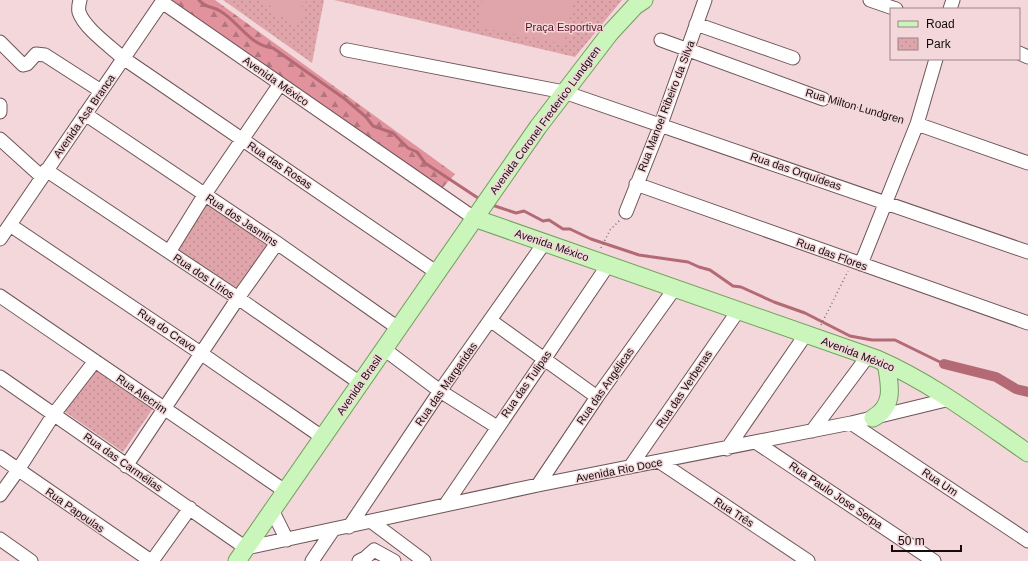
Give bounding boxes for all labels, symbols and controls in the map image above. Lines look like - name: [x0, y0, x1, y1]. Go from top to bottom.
- legend: [890, 8, 1020, 60]
- text: Road: [926, 17, 955, 31]
- park label: Praça Esportiva: [525, 21, 604, 33]
- text: Park: [926, 37, 952, 51]
- street label: Rua Manoel Ribeiro da Silva: [635, 38, 697, 173]
- street label: Avenida Coronel Frederico Lundgren: [487, 44, 603, 196]
- street label: Avenida México: [241, 54, 311, 108]
- street label: Avenida Asa Branca: [51, 71, 118, 160]
- street label: Rua Milton Lundgren: [804, 86, 906, 126]
- street label: Rua das Rosas: [245, 139, 315, 191]
- street label: Rua das Orquídeas: [749, 150, 844, 192]
- street label: Rua dos Jasmins: [204, 191, 281, 249]
- street label: Avenida México: [513, 227, 591, 263]
- street label: Rua das Flores: [795, 236, 870, 273]
- street label: Rua dos Lírios: [171, 251, 237, 301]
- street label: Rua do Cravo: [136, 306, 198, 354]
- street label: Avenida México: [820, 335, 896, 373]
- street label: Rua das Margaridas: [413, 340, 480, 428]
- street label: Rua das Angélicas: [574, 345, 636, 427]
- street label: Rua das Tulipas: [498, 348, 554, 420]
- street label: Rua das Verbenas: [654, 348, 715, 430]
- street label: Avenida Brasil: [334, 353, 384, 417]
- street label: Rua Alecrim: [114, 372, 170, 416]
- street label: Rua das Carmélias: [81, 430, 165, 494]
- street label: Avenida Rio Doce: [575, 456, 663, 484]
- street label: Rua Paulo Jose Serpa: [787, 459, 886, 531]
- street label: Rua Um: [920, 466, 960, 498]
- street label: Rua Papoulas: [43, 485, 107, 535]
- street label: Rua Três: [712, 495, 756, 529]
- scale bar: [892, 527, 961, 553]
- text: 50 m: [898, 534, 925, 548]

